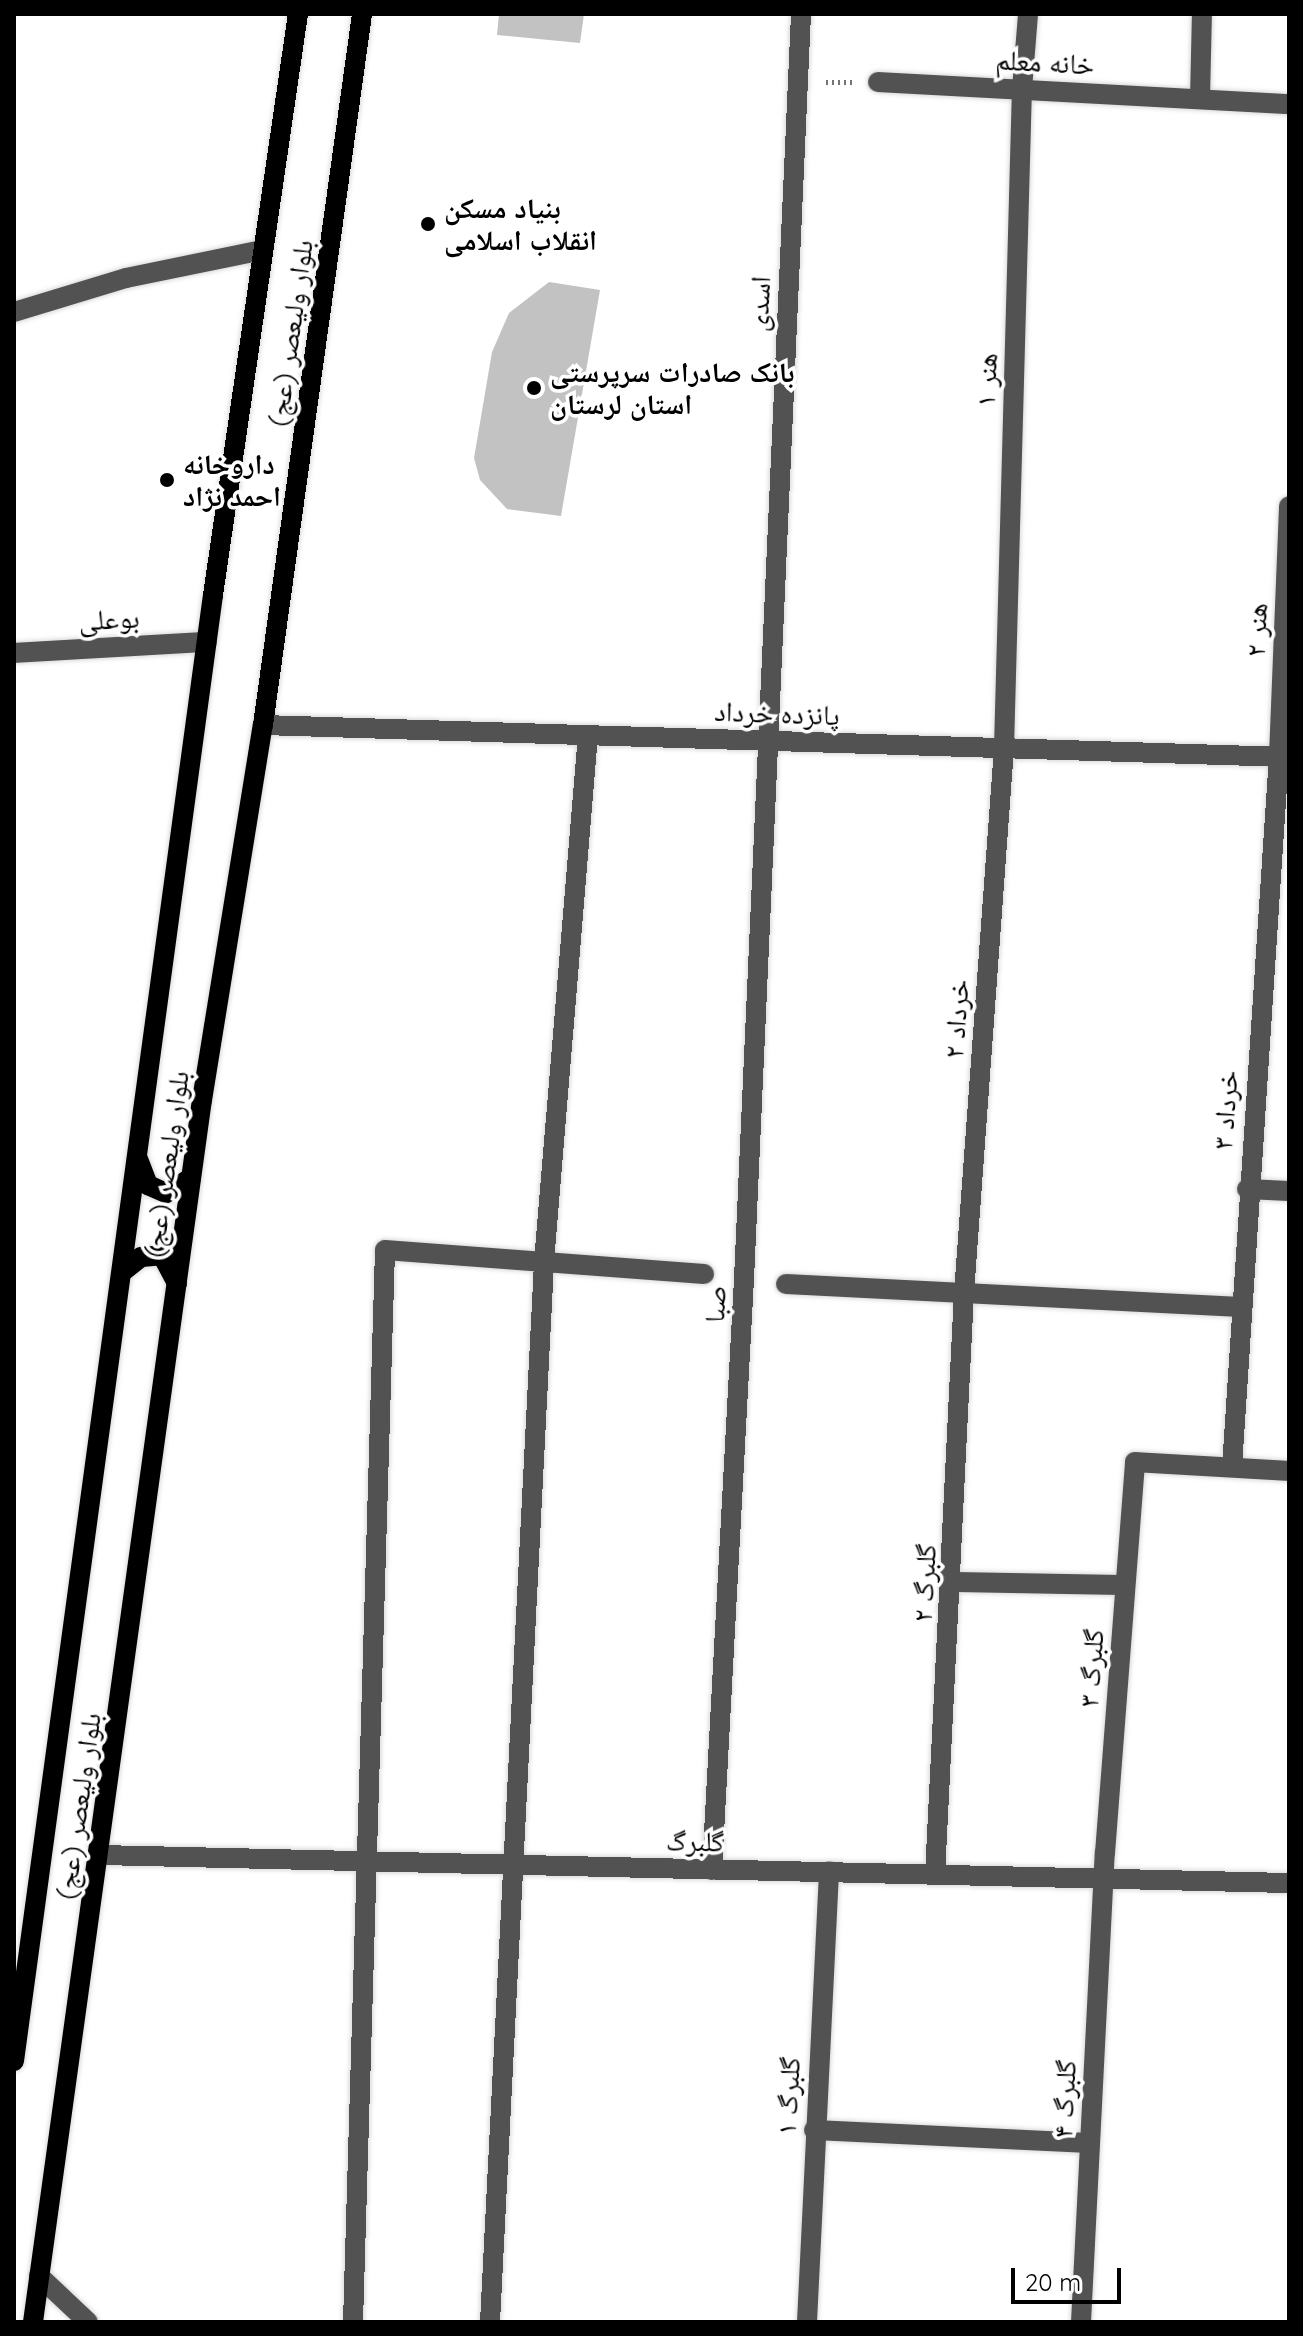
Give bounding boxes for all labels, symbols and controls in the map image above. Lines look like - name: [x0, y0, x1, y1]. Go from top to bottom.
- street label: خانه معلم: [995, 43, 1095, 81]
- place label: بنیاد مسکن انقلاب اسلامی: [444, 191, 597, 257]
- marker: بنیاد مسکن انقلاب اسلامی: [419, 215, 437, 233]
- street label: بلوار ولیعصر (عج): [260, 238, 320, 428]
- street label: اسدی: [741, 275, 777, 333]
- street label: هنر ۱: [968, 352, 1004, 408]
- place label: بانک صادرات سرپرستی استان لرستان: [550, 355, 795, 421]
- marker: بانک صادرات سرپرستی استان لرستان: [525, 379, 543, 397]
- place label: داروخانه احمد نژاد: [183, 447, 281, 513]
- marker: داروخانه احمد نژاد: [158, 471, 176, 489]
- street label: بوعلی: [78, 601, 140, 637]
- street label: هنر ۲: [1238, 602, 1274, 658]
- street label: پانزده خرداد: [714, 694, 840, 732]
- street label: خرداد ۲: [936, 978, 976, 1060]
- street label: بلوار ولیعصر (عج): [136, 1069, 196, 1259]
- street label: خرداد ۳: [1205, 1069, 1245, 1151]
- street label: صبا: [697, 1285, 733, 1323]
- street label: گلبرگ ۲: [905, 1543, 943, 1623]
- street label: گلبرگ ۳: [1072, 1628, 1110, 1708]
- street label: بلوار ولیعصر (عج): [48, 1711, 108, 1901]
- street label: گلبرگ: [666, 1824, 724, 1858]
- street label: گلبرگ ۱: [769, 2056, 807, 2136]
- street label: گلبرگ ۴: [1045, 2059, 1083, 2139]
- scale bar: [1015, 2252, 1125, 2302]
- text: 20 m: [1025, 2267, 1081, 2297]

